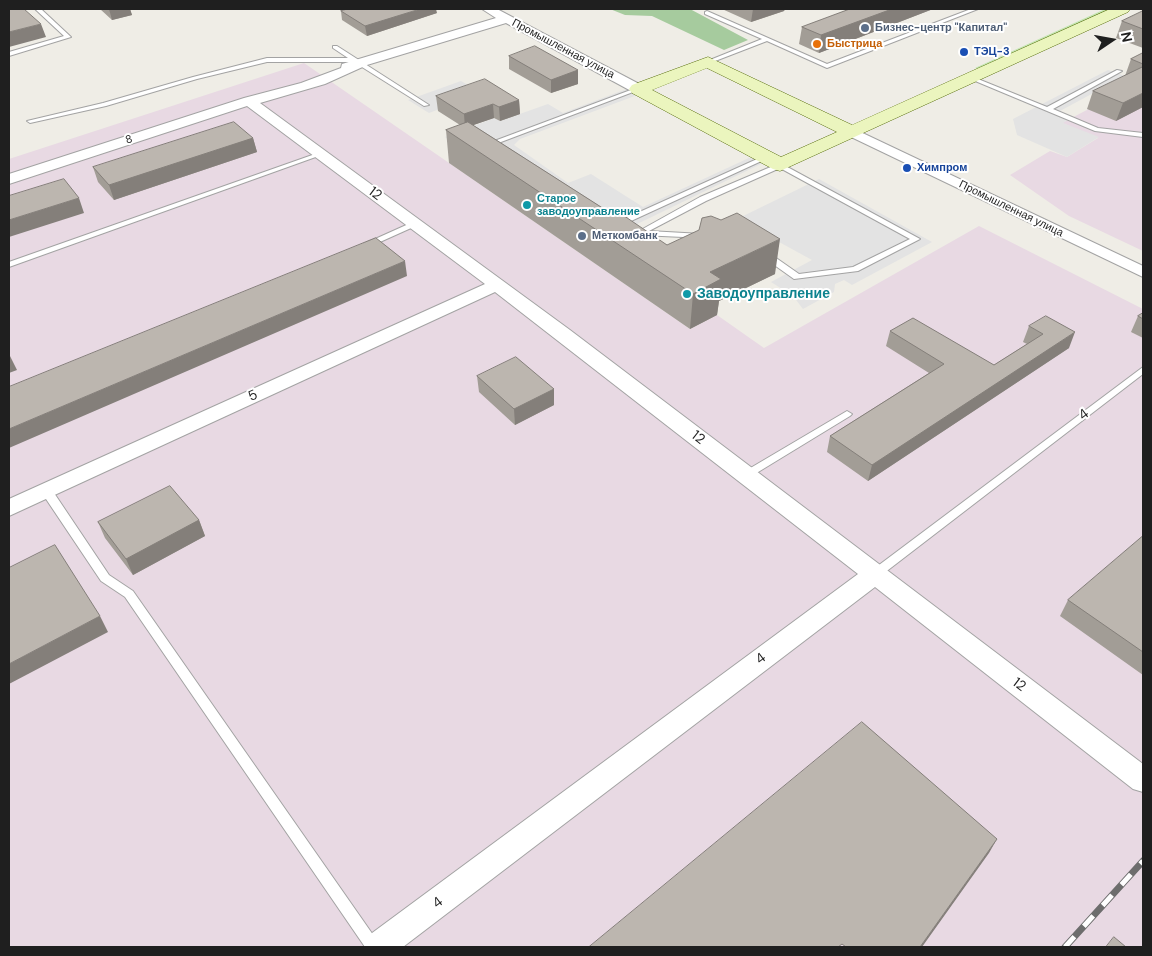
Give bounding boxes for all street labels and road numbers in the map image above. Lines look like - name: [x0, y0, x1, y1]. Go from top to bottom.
- street label: Промышленная улица: [509, 16, 617, 82]
- street label: 8: [124, 133, 134, 147]
- street label: Промышленная улица: [957, 178, 1065, 240]
- street label: 12: [365, 184, 385, 204]
- street label: 5: [246, 387, 260, 405]
- street label: 4: [1076, 406, 1092, 424]
- street label: 12: [688, 428, 708, 448]
- street label: 4: [753, 650, 769, 668]
- street label: 12: [1009, 675, 1029, 695]
- street label: 4: [430, 894, 446, 912]

